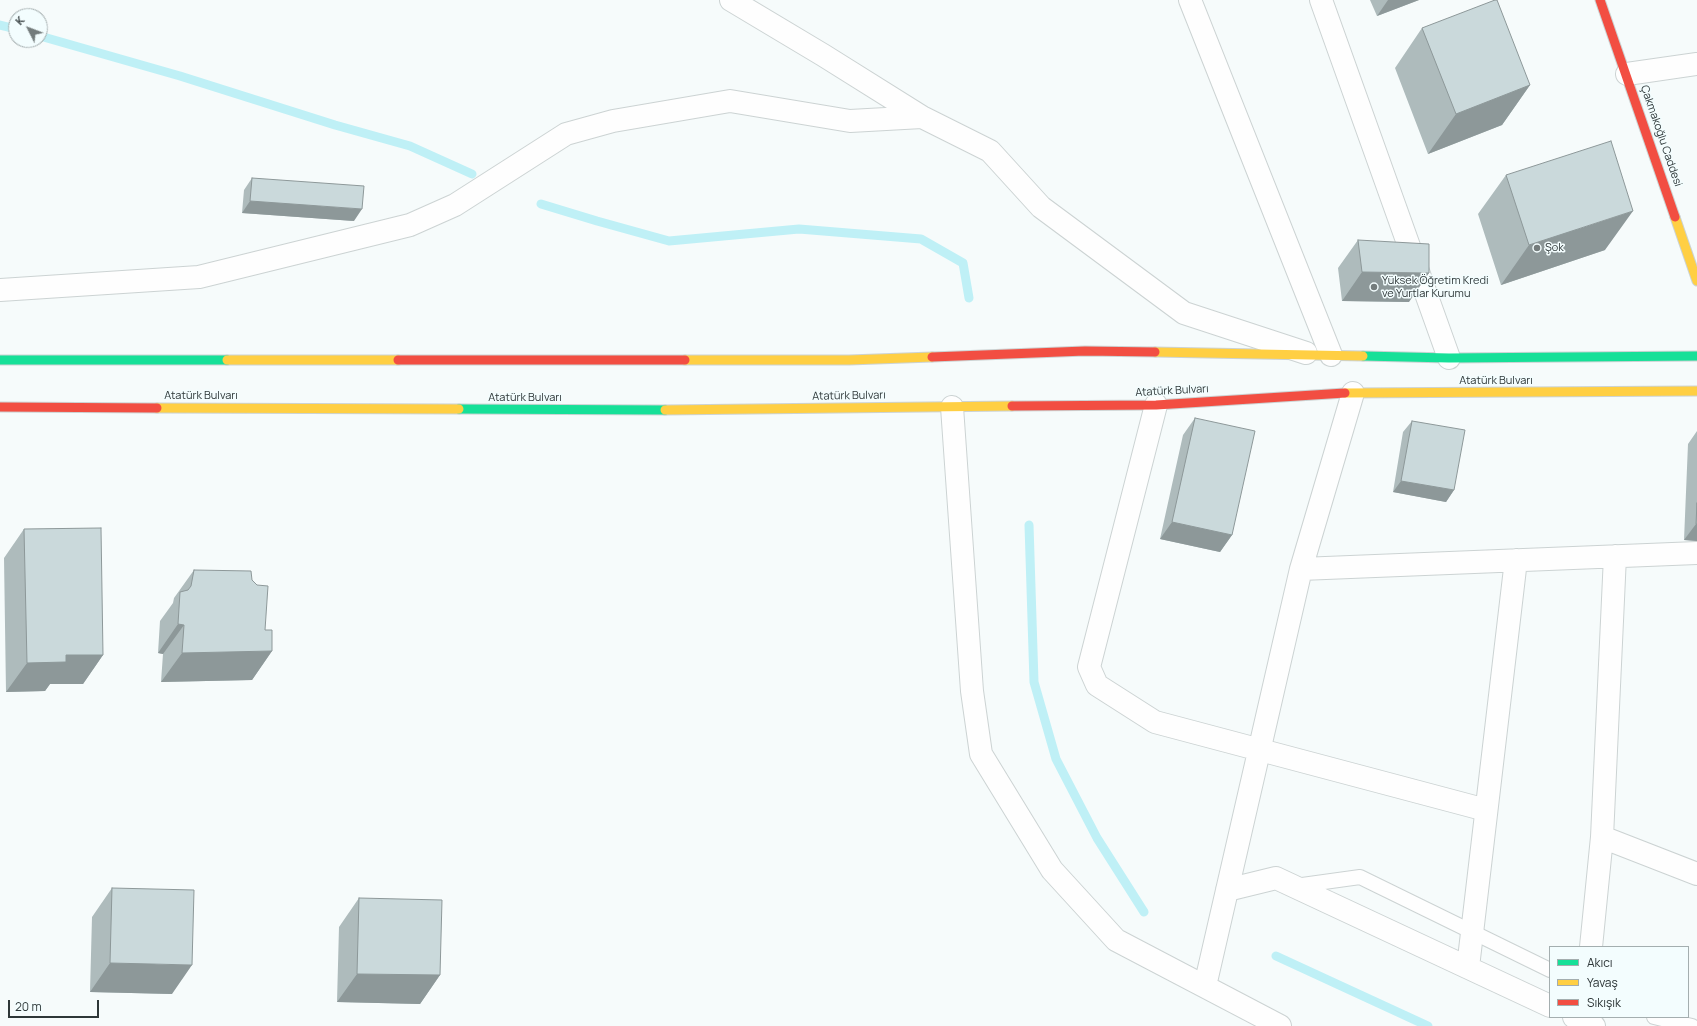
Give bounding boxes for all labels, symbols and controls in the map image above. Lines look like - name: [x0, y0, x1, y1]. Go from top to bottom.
- north arrow: [8, 8, 48, 48]
- text: K: [11, 13, 27, 28]
- street label: Çakmakoğlu Caddesi: [1637, 84, 1685, 188]
- place label: Şok: [1545, 241, 1564, 255]
- marker: Şok: [1532, 243, 1542, 253]
- place label: Yüksek Öğretim Kredi ve Yurtlar Kurumu: [1382, 274, 1489, 300]
- marker: Yüksek Öğretim Kredi ve Yurtlar Kurumu: [1369, 282, 1379, 292]
- street label: Atatürk Bulvarı: [1459, 374, 1533, 388]
- street label: Atatürk Bulvarı: [1135, 382, 1209, 400]
- street label: Atatürk Bulvarı: [164, 389, 238, 403]
- street label: Atatürk Bulvarı: [812, 389, 886, 403]
- street label: Atatürk Bulvarı: [488, 391, 562, 405]
- legend: [1549, 946, 1689, 1018]
- text: Akıcı: [1587, 954, 1613, 971]
- text: Yavaş: [1587, 974, 1618, 991]
- scale bar: [10, 992, 101, 1018]
- text: Sıkışık: [1587, 994, 1621, 1011]
- text: 20 m: [15, 998, 42, 1015]

